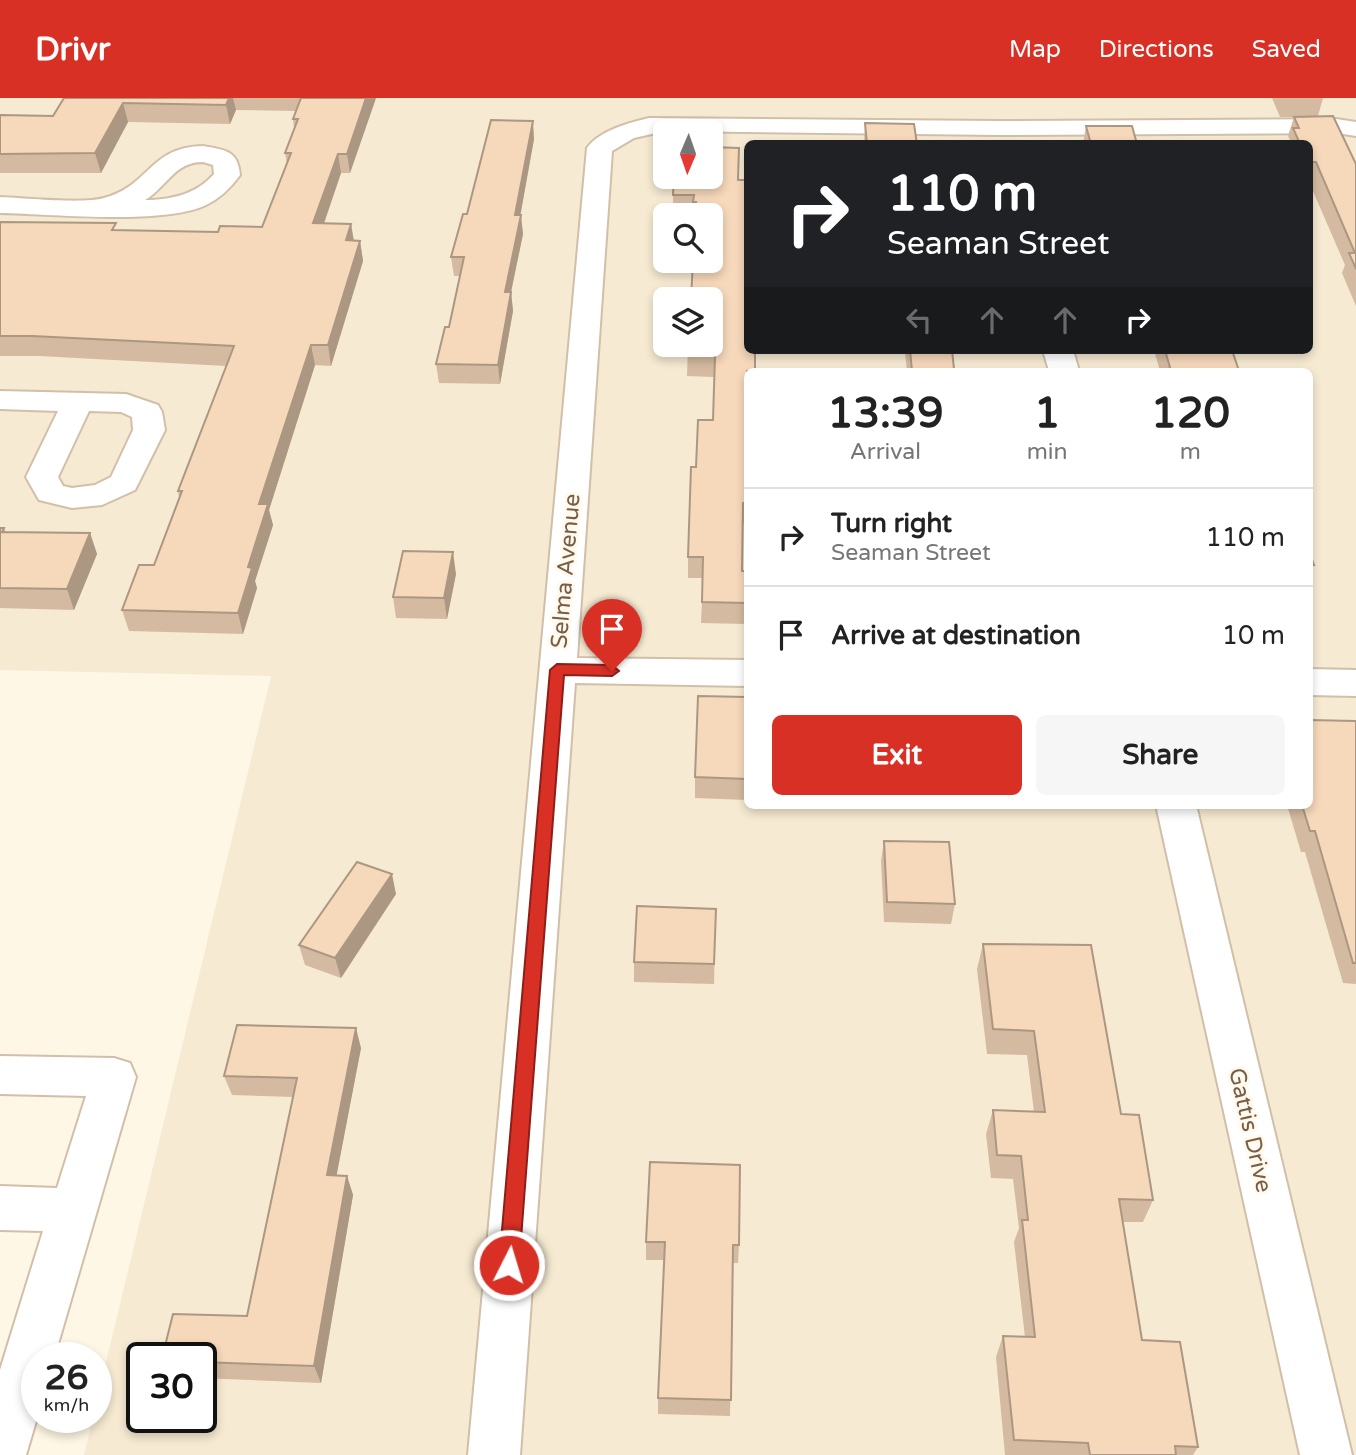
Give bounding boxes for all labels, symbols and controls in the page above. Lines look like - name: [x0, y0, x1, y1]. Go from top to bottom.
- text: Drivr: [35, 30, 110, 69]
- text: Map: [1009, 35, 1061, 64]
- text: Directions: [1099, 35, 1214, 64]
- text: Saved: [1252, 35, 1321, 64]
- north arrow: [653, 119, 723, 189]
- map controls: [653, 119, 723, 357]
- text: 110 m: [887, 165, 1037, 224]
- icon: right: [772, 168, 863, 259]
- button: search: [653, 203, 723, 273]
- text: Seaman Street: [887, 225, 1109, 263]
- button: layers: [653, 287, 723, 357]
- icon: left: [900, 301, 938, 339]
- icon: ahead: [973, 301, 1011, 339]
- icon: ahead: [1046, 301, 1084, 339]
- icon: right: [1119, 301, 1157, 339]
- text: 13:39: [827, 388, 944, 439]
- text: 1: [1034, 388, 1060, 439]
- text: 120: [1151, 388, 1230, 439]
- text: Arrival: [850, 438, 921, 466]
- text: min: [1027, 438, 1068, 466]
- text: m: [1180, 438, 1201, 466]
- street label: Selma Avenue: [545, 493, 587, 650]
- text: Turn right: [831, 508, 952, 539]
- icon: right: [772, 518, 810, 556]
- text: 110 m: [1205, 522, 1285, 553]
- text: Seaman Street: [831, 539, 991, 567]
- pin: [582, 599, 642, 671]
- icon: arrive: [593, 610, 631, 648]
- icon: arrive: [772, 616, 810, 654]
- text: Arrive at destination: [831, 620, 1081, 651]
- text: 10 m: [1222, 620, 1285, 651]
- button: Exit: [772, 715, 1022, 795]
- button: Share: [1036, 715, 1285, 795]
- street label: Gattis Drive: [1222, 1065, 1278, 1195]
- position arrow: [472, 1228, 546, 1302]
- speed limit sign: 30: [126, 1342, 217, 1433]
- text: 26: [45, 1357, 88, 1399]
- text: km/h: [44, 1394, 89, 1416]

